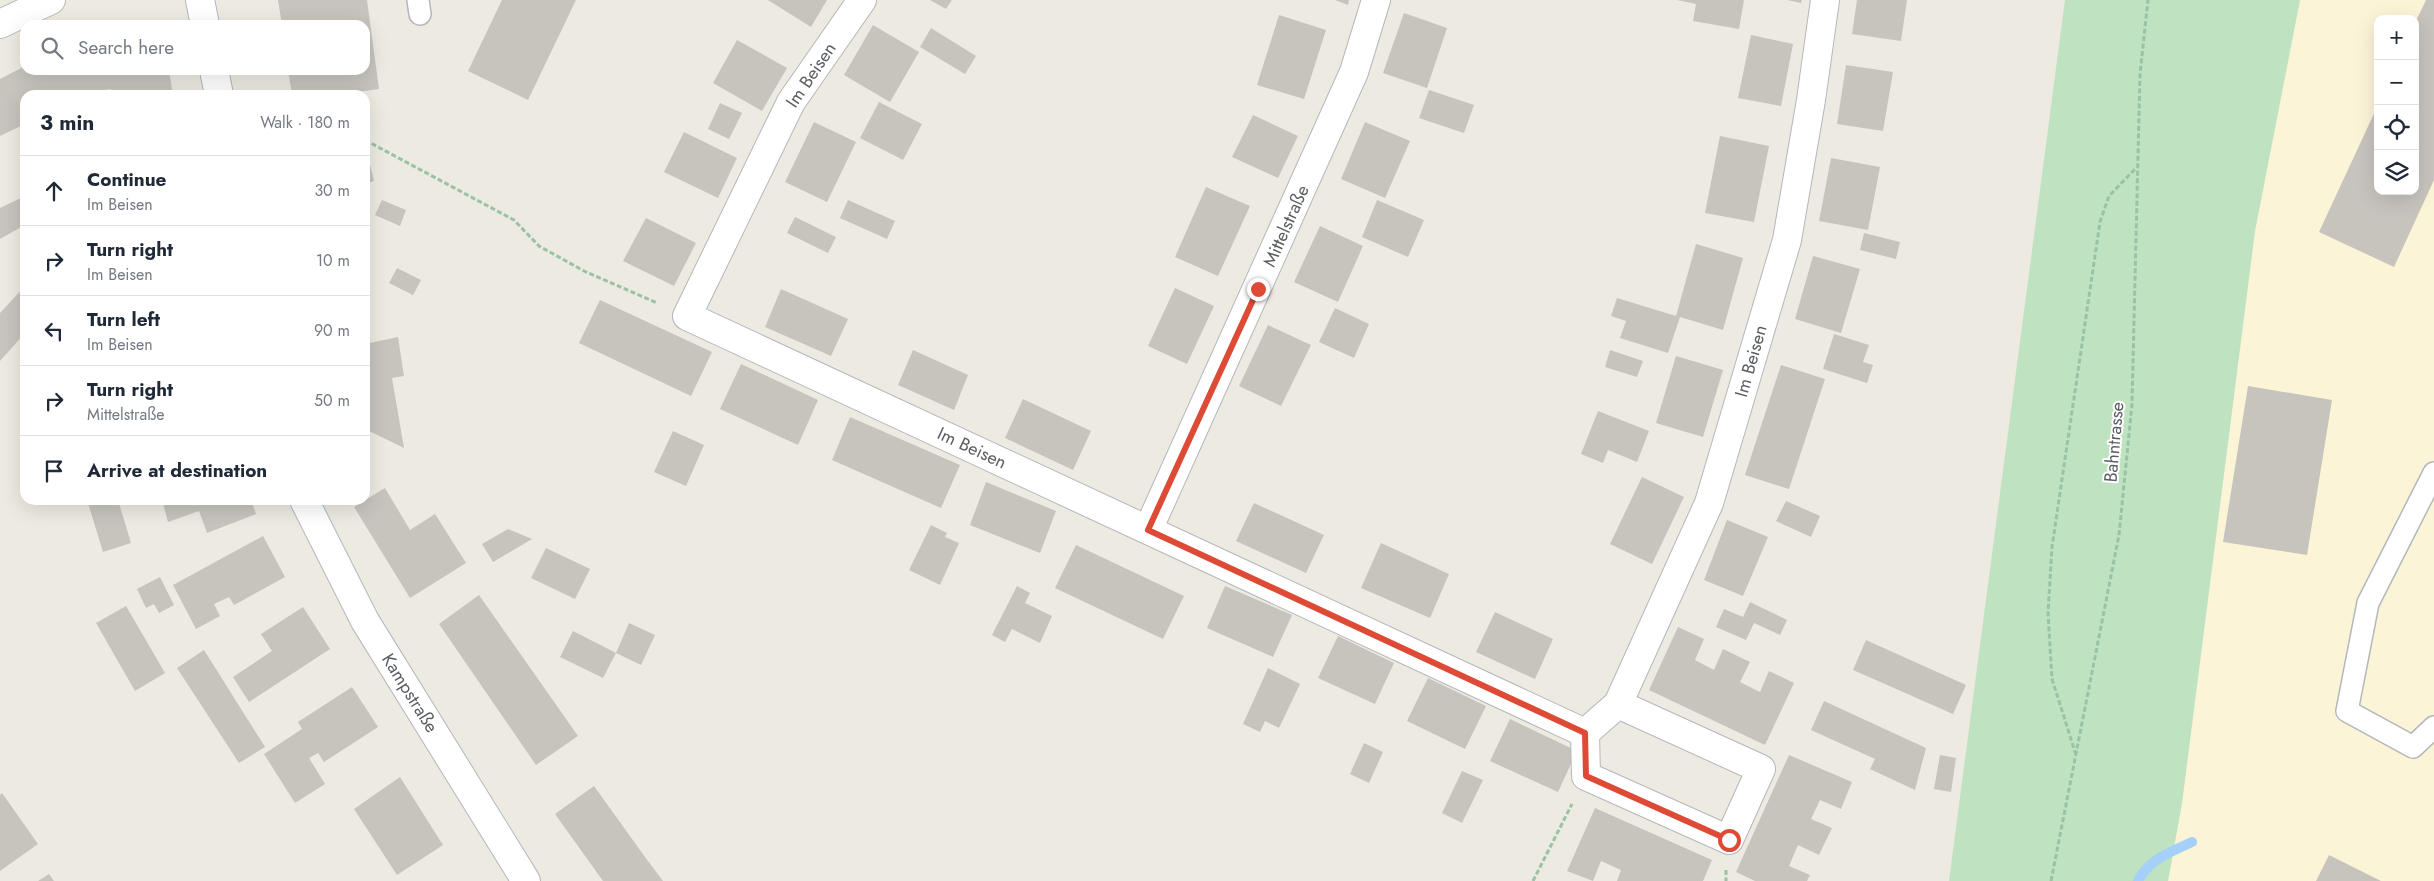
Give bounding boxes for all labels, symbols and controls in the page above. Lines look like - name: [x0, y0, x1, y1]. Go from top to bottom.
- map controls: [2374, 15, 2419, 195]
- button: +: [2374, 15, 2419, 60]
- search box: [20, 20, 370, 75]
- icon: search: [38, 34, 66, 62]
- text: Search here: [78, 34, 174, 61]
- street label: Im Beisen: [780, 37, 842, 113]
- button: −: [2374, 60, 2419, 105]
- button: locate: [2374, 105, 2419, 150]
- text: 3 min: [40, 108, 94, 138]
- text: Walk · 180 m: [260, 111, 350, 134]
- button: layers: [2374, 150, 2419, 195]
- text: Continue: [87, 166, 166, 193]
- icon: ahead: [40, 177, 68, 205]
- text: 30 m: [314, 179, 350, 202]
- street label: Mittelstraße: [1256, 181, 1316, 271]
- text: Im Beisen: [87, 193, 153, 216]
- text: Turn right: [87, 236, 173, 263]
- icon: right: [40, 247, 68, 275]
- text: 10 m: [316, 249, 350, 272]
- text: Im Beisen: [87, 263, 153, 286]
- route end: [1247, 278, 1270, 301]
- text: Turn left: [87, 306, 160, 333]
- icon: left: [40, 317, 68, 345]
- text: 90 m: [314, 319, 350, 342]
- street label: Im Beisen: [1728, 322, 1774, 400]
- text: Im Beisen: [87, 333, 153, 356]
- text: Turn right: [87, 376, 173, 403]
- icon: right: [40, 387, 68, 415]
- text: 50 m: [314, 389, 350, 412]
- street label: Bahntrasse: [2098, 401, 2130, 483]
- text: Mittelstraße: [87, 403, 164, 426]
- street label: Im Beisen: [933, 421, 1011, 475]
- icon: arrive: [40, 457, 68, 485]
- text: Arrive at destination: [87, 457, 267, 484]
- street label: Kampstraße: [375, 648, 445, 738]
- route start: [1718, 829, 1741, 852]

